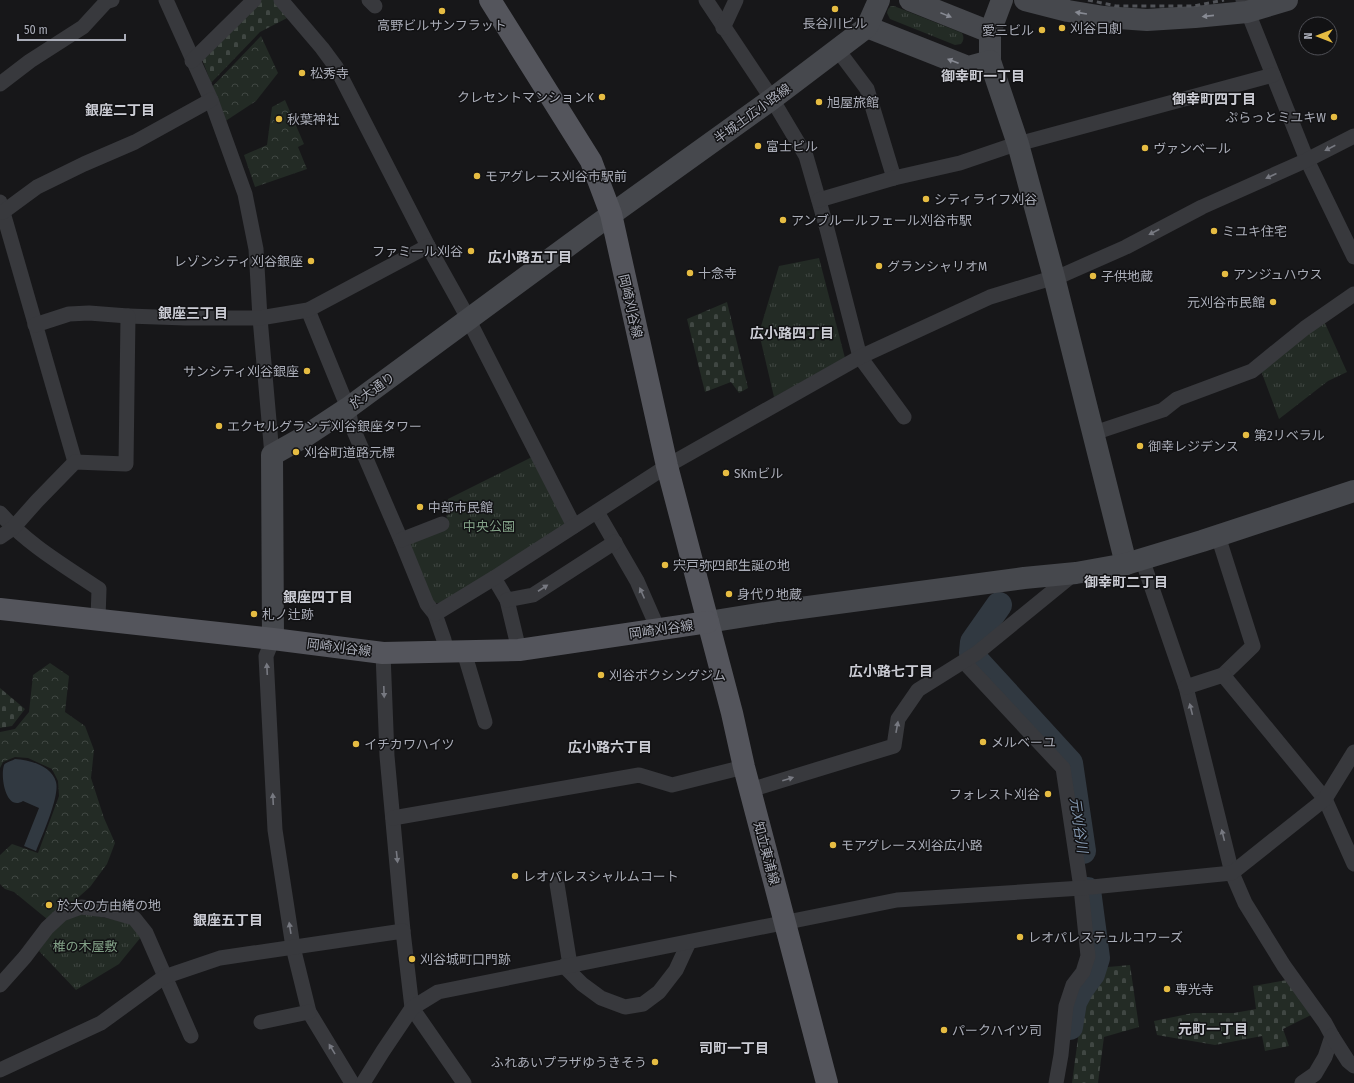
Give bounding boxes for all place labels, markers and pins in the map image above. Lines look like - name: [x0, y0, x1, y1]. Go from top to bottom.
- marker: 長谷川ビル: [830, 4, 840, 14]
- marker: 高野ビルサンフラット: [437, 6, 447, 16]
- place label: 長谷川ビル: [802, 16, 868, 31]
- place label: 高野ビルサンフラット: [377, 18, 507, 33]
- place label: 刈谷日劇: [1070, 21, 1122, 36]
- place label: 愛三ビル: [982, 23, 1034, 38]
- marker: 刈谷日劇: [1057, 23, 1067, 33]
- marker: 愛三ビル: [1037, 25, 1047, 35]
- place label: 松秀寺: [310, 66, 349, 81]
- marker: 松秀寺: [297, 68, 307, 78]
- place label: クレセントマンションK: [457, 90, 594, 105]
- marker: クレセントマンションK: [597, 92, 607, 102]
- place label: 旭屋旅館: [827, 95, 879, 110]
- marker: 旭屋旅館: [814, 97, 824, 107]
- place label: ぷらっとミユキW: [1225, 110, 1326, 125]
- place label: 秋葉神社: [287, 112, 339, 127]
- marker: ぷらっとミユキW: [1329, 112, 1339, 122]
- marker: 秋葉神社: [274, 114, 284, 124]
- place label: 富士ビル: [766, 139, 818, 154]
- marker: 富士ビル: [753, 141, 763, 151]
- place label: ヴァンベール: [1153, 141, 1231, 156]
- marker: ヴァンベール: [1140, 143, 1150, 153]
- place label: モアグレース刈谷市駅前: [485, 169, 627, 184]
- marker: モアグレース刈谷市駅前: [472, 171, 482, 181]
- place label: シティライフ刈谷: [934, 192, 1037, 207]
- marker: シティライフ刈谷: [921, 194, 931, 204]
- place label: アンブルールフェール刈谷市駅: [791, 213, 972, 228]
- marker: アンブルールフェール刈谷市駅: [778, 215, 788, 225]
- place label: ミユキ住宅: [1222, 224, 1287, 239]
- marker: ミユキ住宅: [1209, 226, 1219, 236]
- place label: ファミール刈谷: [372, 244, 463, 259]
- marker: ファミール刈谷: [466, 246, 476, 256]
- place label: レゾンシティ刈谷銀座: [174, 254, 303, 269]
- marker: レゾンシティ刈谷銀座: [306, 256, 316, 266]
- place label: グランシャリオM: [887, 259, 987, 274]
- marker: グランシャリオM: [874, 261, 884, 271]
- place label: 十念寺: [698, 266, 737, 281]
- place label: アンジュハウス: [1233, 267, 1323, 282]
- marker: 十念寺: [685, 268, 695, 278]
- place label: 子供地蔵: [1101, 269, 1153, 284]
- marker: アンジュハウス: [1220, 269, 1230, 279]
- marker: 子供地蔵: [1088, 271, 1098, 281]
- place label: 元刈谷市民館: [1187, 295, 1265, 310]
- marker: 元刈谷市民館: [1268, 297, 1278, 307]
- place label: サンシティ刈谷銀座: [183, 364, 299, 379]
- marker: サンシティ刈谷銀座: [302, 366, 312, 376]
- place label: エクセルグランデ刈谷銀座タワー: [227, 419, 422, 434]
- marker: エクセルグランデ刈谷銀座タワー: [214, 421, 224, 431]
- place label: 第2リベラル: [1254, 428, 1325, 443]
- marker: 第2リベラル: [1241, 430, 1251, 440]
- place label: 御幸レジデンス: [1148, 439, 1239, 454]
- marker: 御幸レジデンス: [1135, 441, 1145, 451]
- place label: 刈谷町道路元標: [304, 445, 395, 460]
- marker: 刈谷町道路元標: [291, 447, 301, 457]
- place label: SKmビル: [734, 466, 783, 481]
- marker: SKmビル: [721, 468, 731, 478]
- place label: 中部市民館: [428, 500, 493, 515]
- marker: 中部市民館: [415, 502, 425, 512]
- place label: 宍戸弥四郎生誕の地: [673, 558, 790, 573]
- marker: 宍戸弥四郎生誕の地: [660, 560, 670, 570]
- place label: 身代り地蔵: [737, 587, 802, 602]
- marker: 身代り地蔵: [724, 589, 734, 599]
- place label: 札ノ辻跡: [262, 607, 314, 622]
- marker: 札ノ辻跡: [249, 609, 259, 619]
- place label: 刈谷ボクシングジム: [609, 668, 726, 683]
- marker: 刈谷ボクシングジム: [596, 670, 606, 680]
- place label: メルベーユ: [991, 735, 1056, 750]
- place label: イチカワハイツ: [364, 737, 455, 752]
- marker: メルベーユ: [978, 737, 988, 747]
- marker: イチカワハイツ: [351, 739, 361, 749]
- place label: フォレスト刈谷: [949, 787, 1040, 802]
- marker: フォレスト刈谷: [1043, 789, 1053, 799]
- place label: モアグレース刈谷広小路: [841, 838, 983, 853]
- marker: モアグレース刈谷広小路: [828, 840, 838, 850]
- place label: レオパレスシャルムコート: [523, 869, 679, 884]
- marker: レオパレスシャルムコート: [510, 871, 520, 881]
- place label: 於大の方由緒の地: [57, 898, 161, 913]
- marker: 於大の方由緒の地: [44, 900, 54, 910]
- place label: レオパレステュルコワーズ: [1028, 930, 1183, 945]
- marker: レオパレステュルコワーズ: [1015, 932, 1025, 942]
- place label: 刈谷城町口門跡: [420, 952, 511, 967]
- marker: 刈谷城町口門跡: [407, 954, 417, 964]
- place label: 専光寺: [1175, 982, 1214, 997]
- marker: 専光寺: [1162, 984, 1172, 994]
- place label: パークハイツ司: [952, 1023, 1042, 1038]
- marker: パークハイツ司: [939, 1025, 949, 1035]
- place label: ふれあいプラザゆうきそう: [491, 1055, 647, 1070]
- marker: ふれあいプラザゆうきそう: [650, 1057, 660, 1067]

